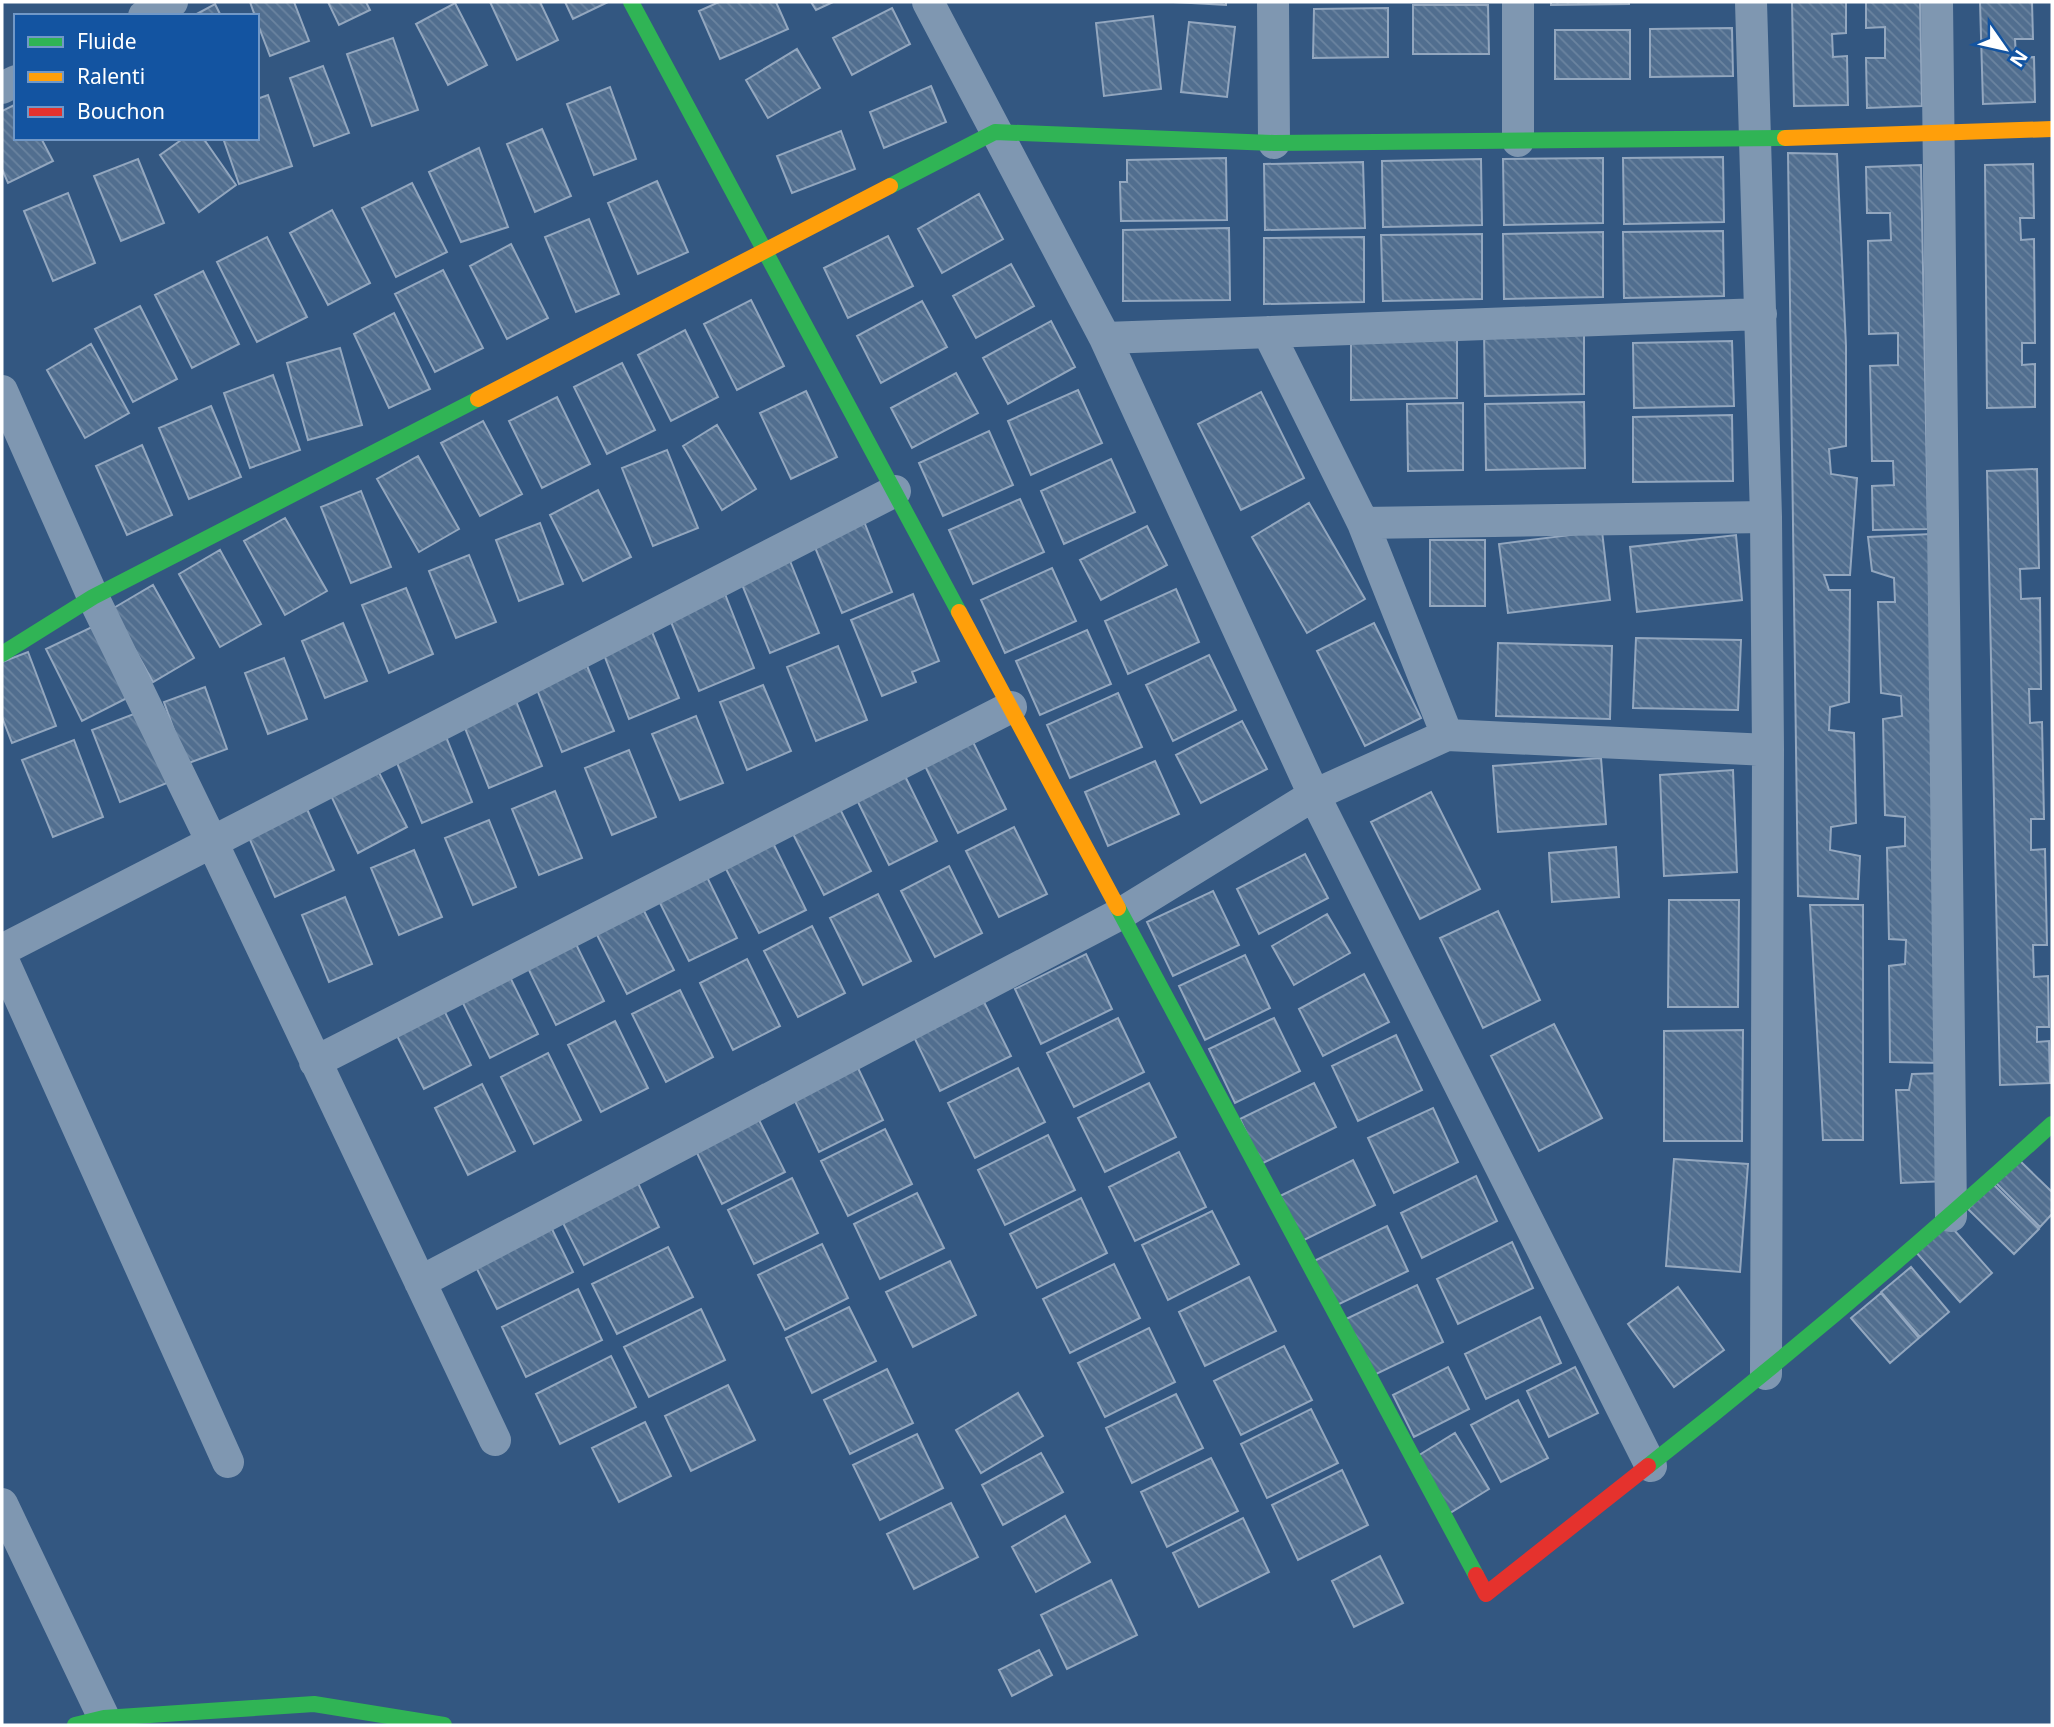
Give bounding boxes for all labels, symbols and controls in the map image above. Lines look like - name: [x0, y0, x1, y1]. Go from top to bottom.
- legend: [14, 14, 259, 140]
- north arrow: [1970, 14, 2040, 84]
- text: Fluide: [77, 27, 136, 55]
- text: N: [2004, 45, 2034, 72]
- text: Ralenti: [77, 62, 145, 90]
- text: Bouchon: [77, 97, 165, 125]

